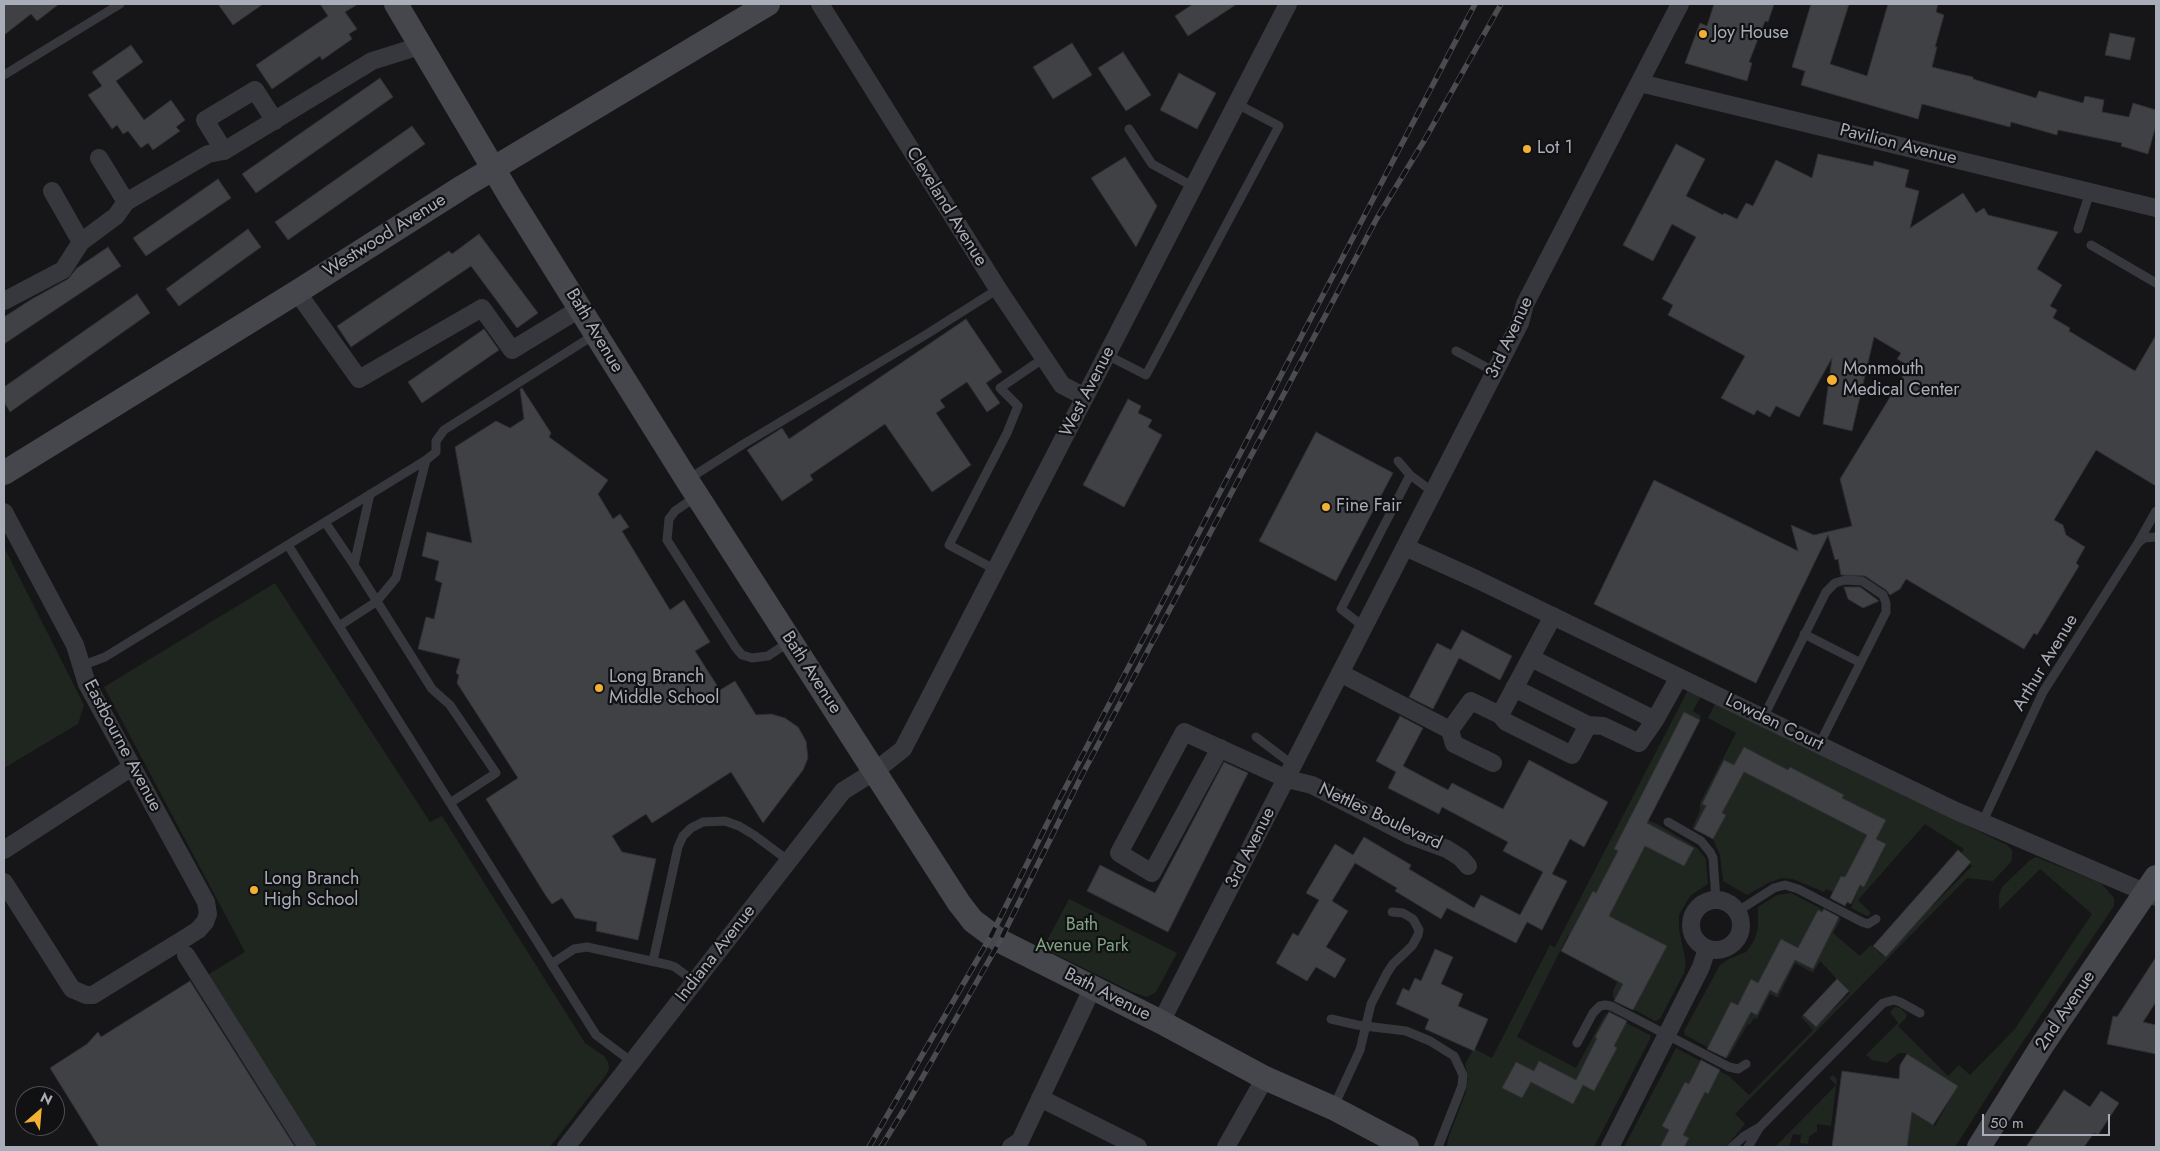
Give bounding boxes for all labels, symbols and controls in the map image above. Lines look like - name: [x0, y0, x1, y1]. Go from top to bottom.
- place label: Joy House: [1713, 23, 1789, 45]
- marker: Joy House: [1697, 28, 1709, 40]
- street label: Pavilion Avenue: [1837, 120, 1959, 170]
- place label: Lot 1: [1537, 138, 1573, 160]
- street label: Cleveland Avenue: [901, 143, 991, 271]
- marker: Lot 1: [1521, 143, 1533, 155]
- street label: Westwood Avenue: [320, 190, 450, 282]
- street label: Bath Avenue: [561, 285, 627, 377]
- street label: 3rd Avenue: [1482, 294, 1538, 382]
- street label: West Avenue: [1056, 343, 1120, 441]
- place label: Monmouth Medical Center: [1843, 359, 1959, 402]
- marker: Monmouth Medical Center: [1825, 373, 1839, 387]
- place label: Fine Fair: [1336, 496, 1402, 518]
- marker: Fine Fair: [1320, 501, 1332, 513]
- street label: Arthur Avenue: [2009, 611, 2083, 715]
- street label: Bath Avenue: [776, 628, 846, 718]
- place label: Long Branch Middle School: [609, 667, 719, 710]
- street label: Eastbourne Avenue: [78, 676, 166, 816]
- marker: Long Branch Middle School: [593, 682, 605, 694]
- street label: Lowden Court: [1721, 690, 1827, 756]
- street label: Nettles Boulevard: [1315, 779, 1445, 855]
- street label: 3rd Avenue: [1221, 804, 1281, 892]
- place label: Long Branch High School: [264, 869, 359, 912]
- marker: Long Branch High School: [248, 884, 260, 896]
- street label: Indiana Avenue: [671, 901, 761, 1007]
- park label: Bath Avenue Park: [1035, 915, 1129, 958]
- street label: Bath Avenue: [1060, 964, 1154, 1026]
- street label: 2nd Avenue: [2031, 967, 2101, 1055]
- north arrow: [15, 1086, 65, 1136]
- text: N: [37, 1087, 56, 1110]
- scale bar: [1985, 1104, 2112, 1136]
- text: 50 m: [1990, 1112, 2024, 1134]

